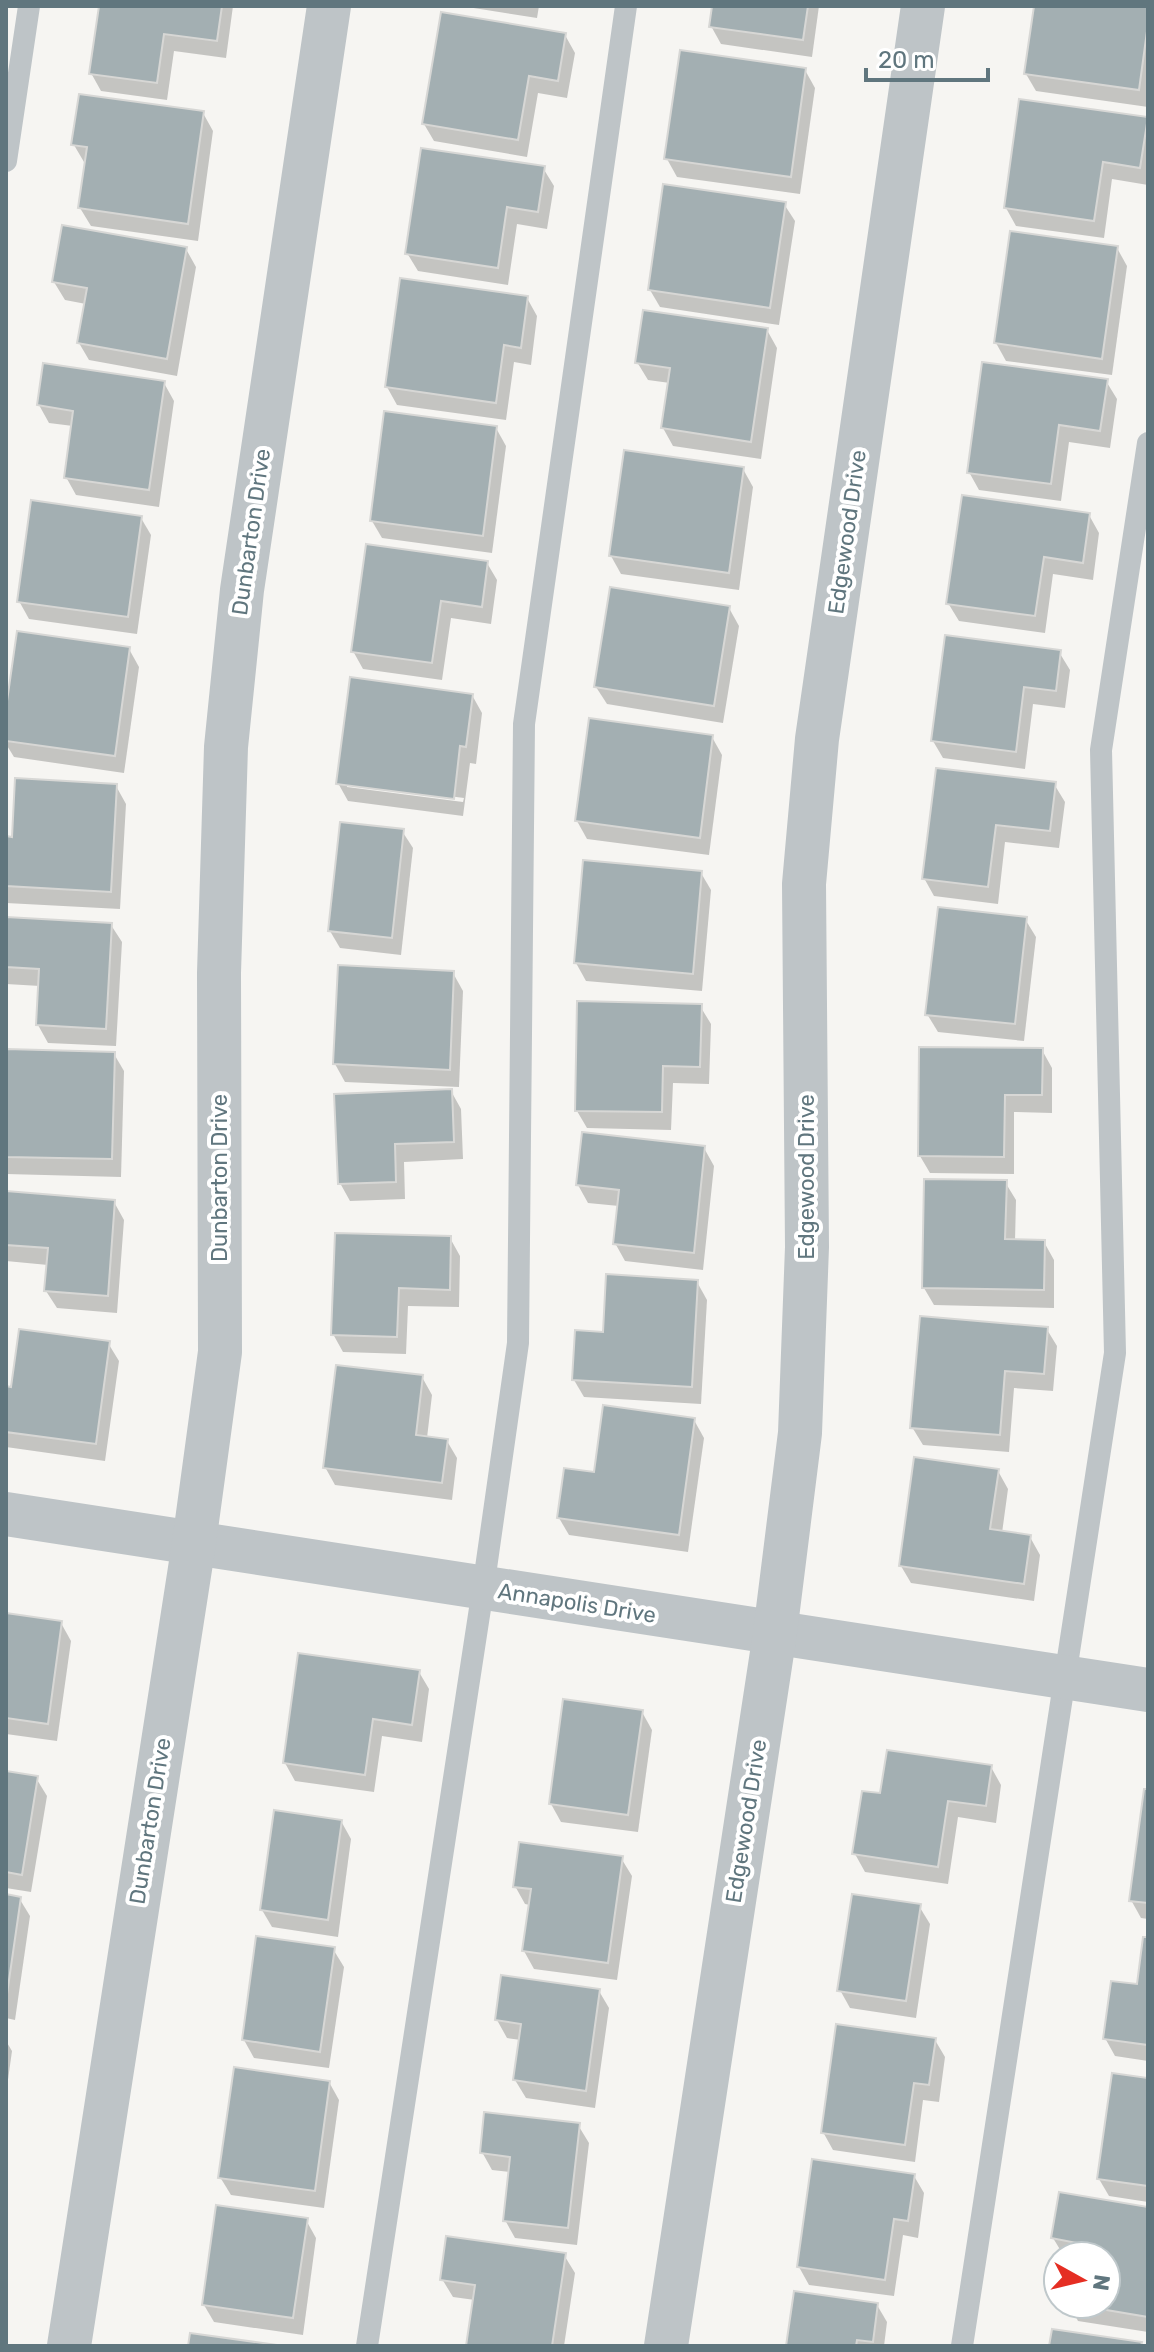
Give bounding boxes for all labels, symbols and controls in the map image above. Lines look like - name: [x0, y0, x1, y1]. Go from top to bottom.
- scale bar: [866, 32, 988, 82]
- text: 20 m: [878, 46, 935, 74]
- street label: Dunbarton Drive: [226, 447, 276, 617]
- street label: Edgewood Drive: [822, 448, 872, 616]
- street label: Dunbarton Drive: [206, 1094, 233, 1262]
- street label: Edgewood Drive: [793, 1094, 820, 1260]
- street label: Annapolis Drive: [496, 1577, 658, 1629]
- street label: Dunbarton Drive: [124, 1736, 176, 1906]
- street label: Edgewood Drive: [720, 1737, 772, 1905]
- north arrow: [1042, 2240, 1122, 2320]
- text: N: [1087, 2273, 1116, 2292]

